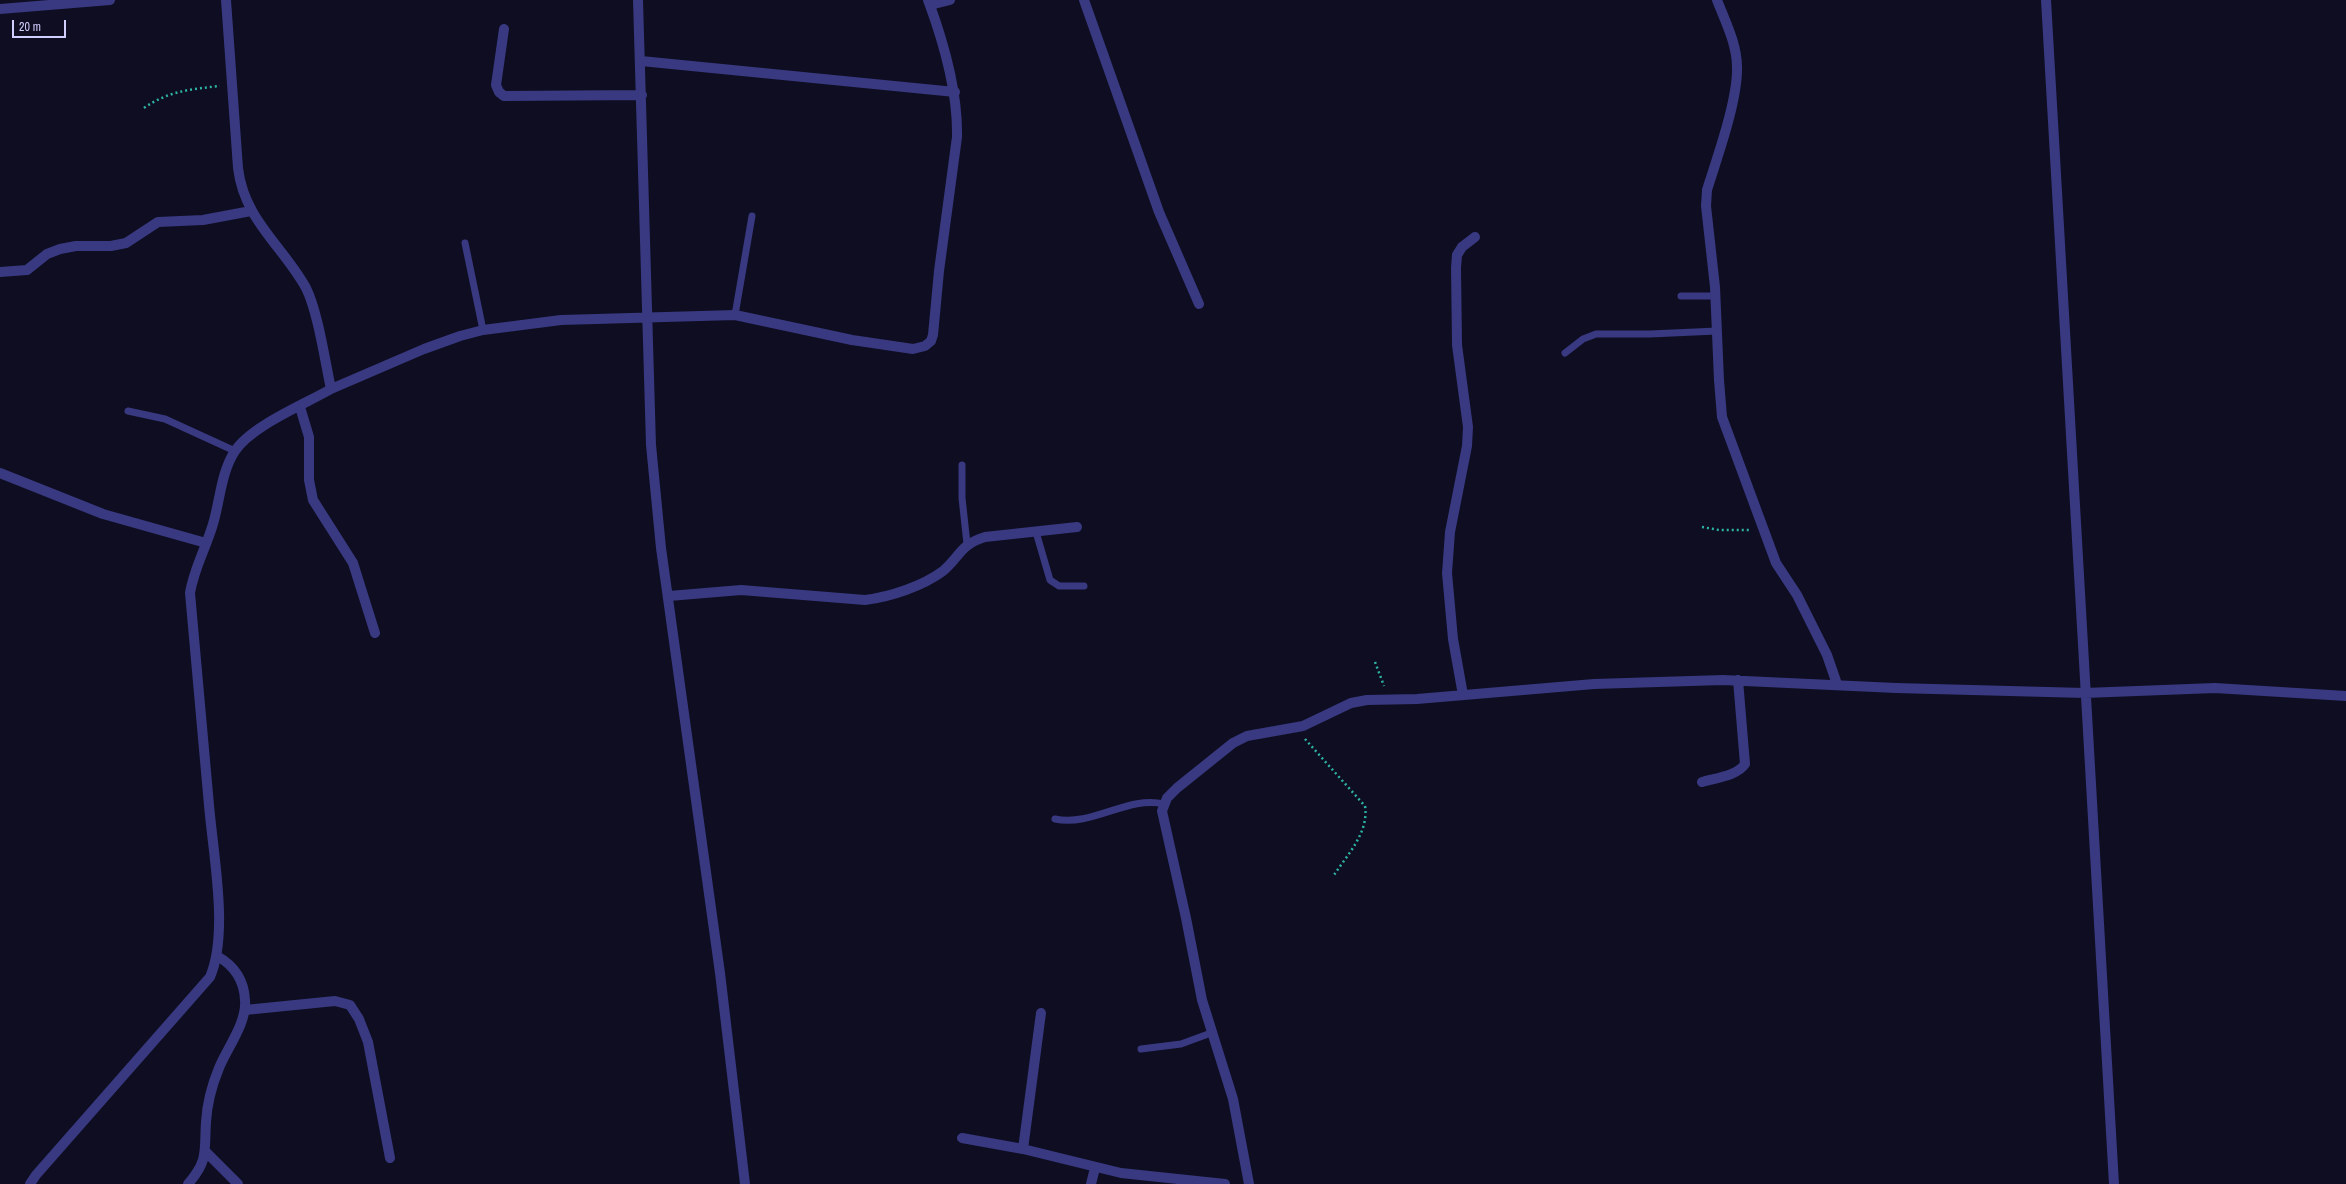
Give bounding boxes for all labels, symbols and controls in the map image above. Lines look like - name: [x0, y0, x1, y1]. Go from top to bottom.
- scale bar: [14, 12, 68, 38]
- text: 20 m: [19, 19, 41, 35]

